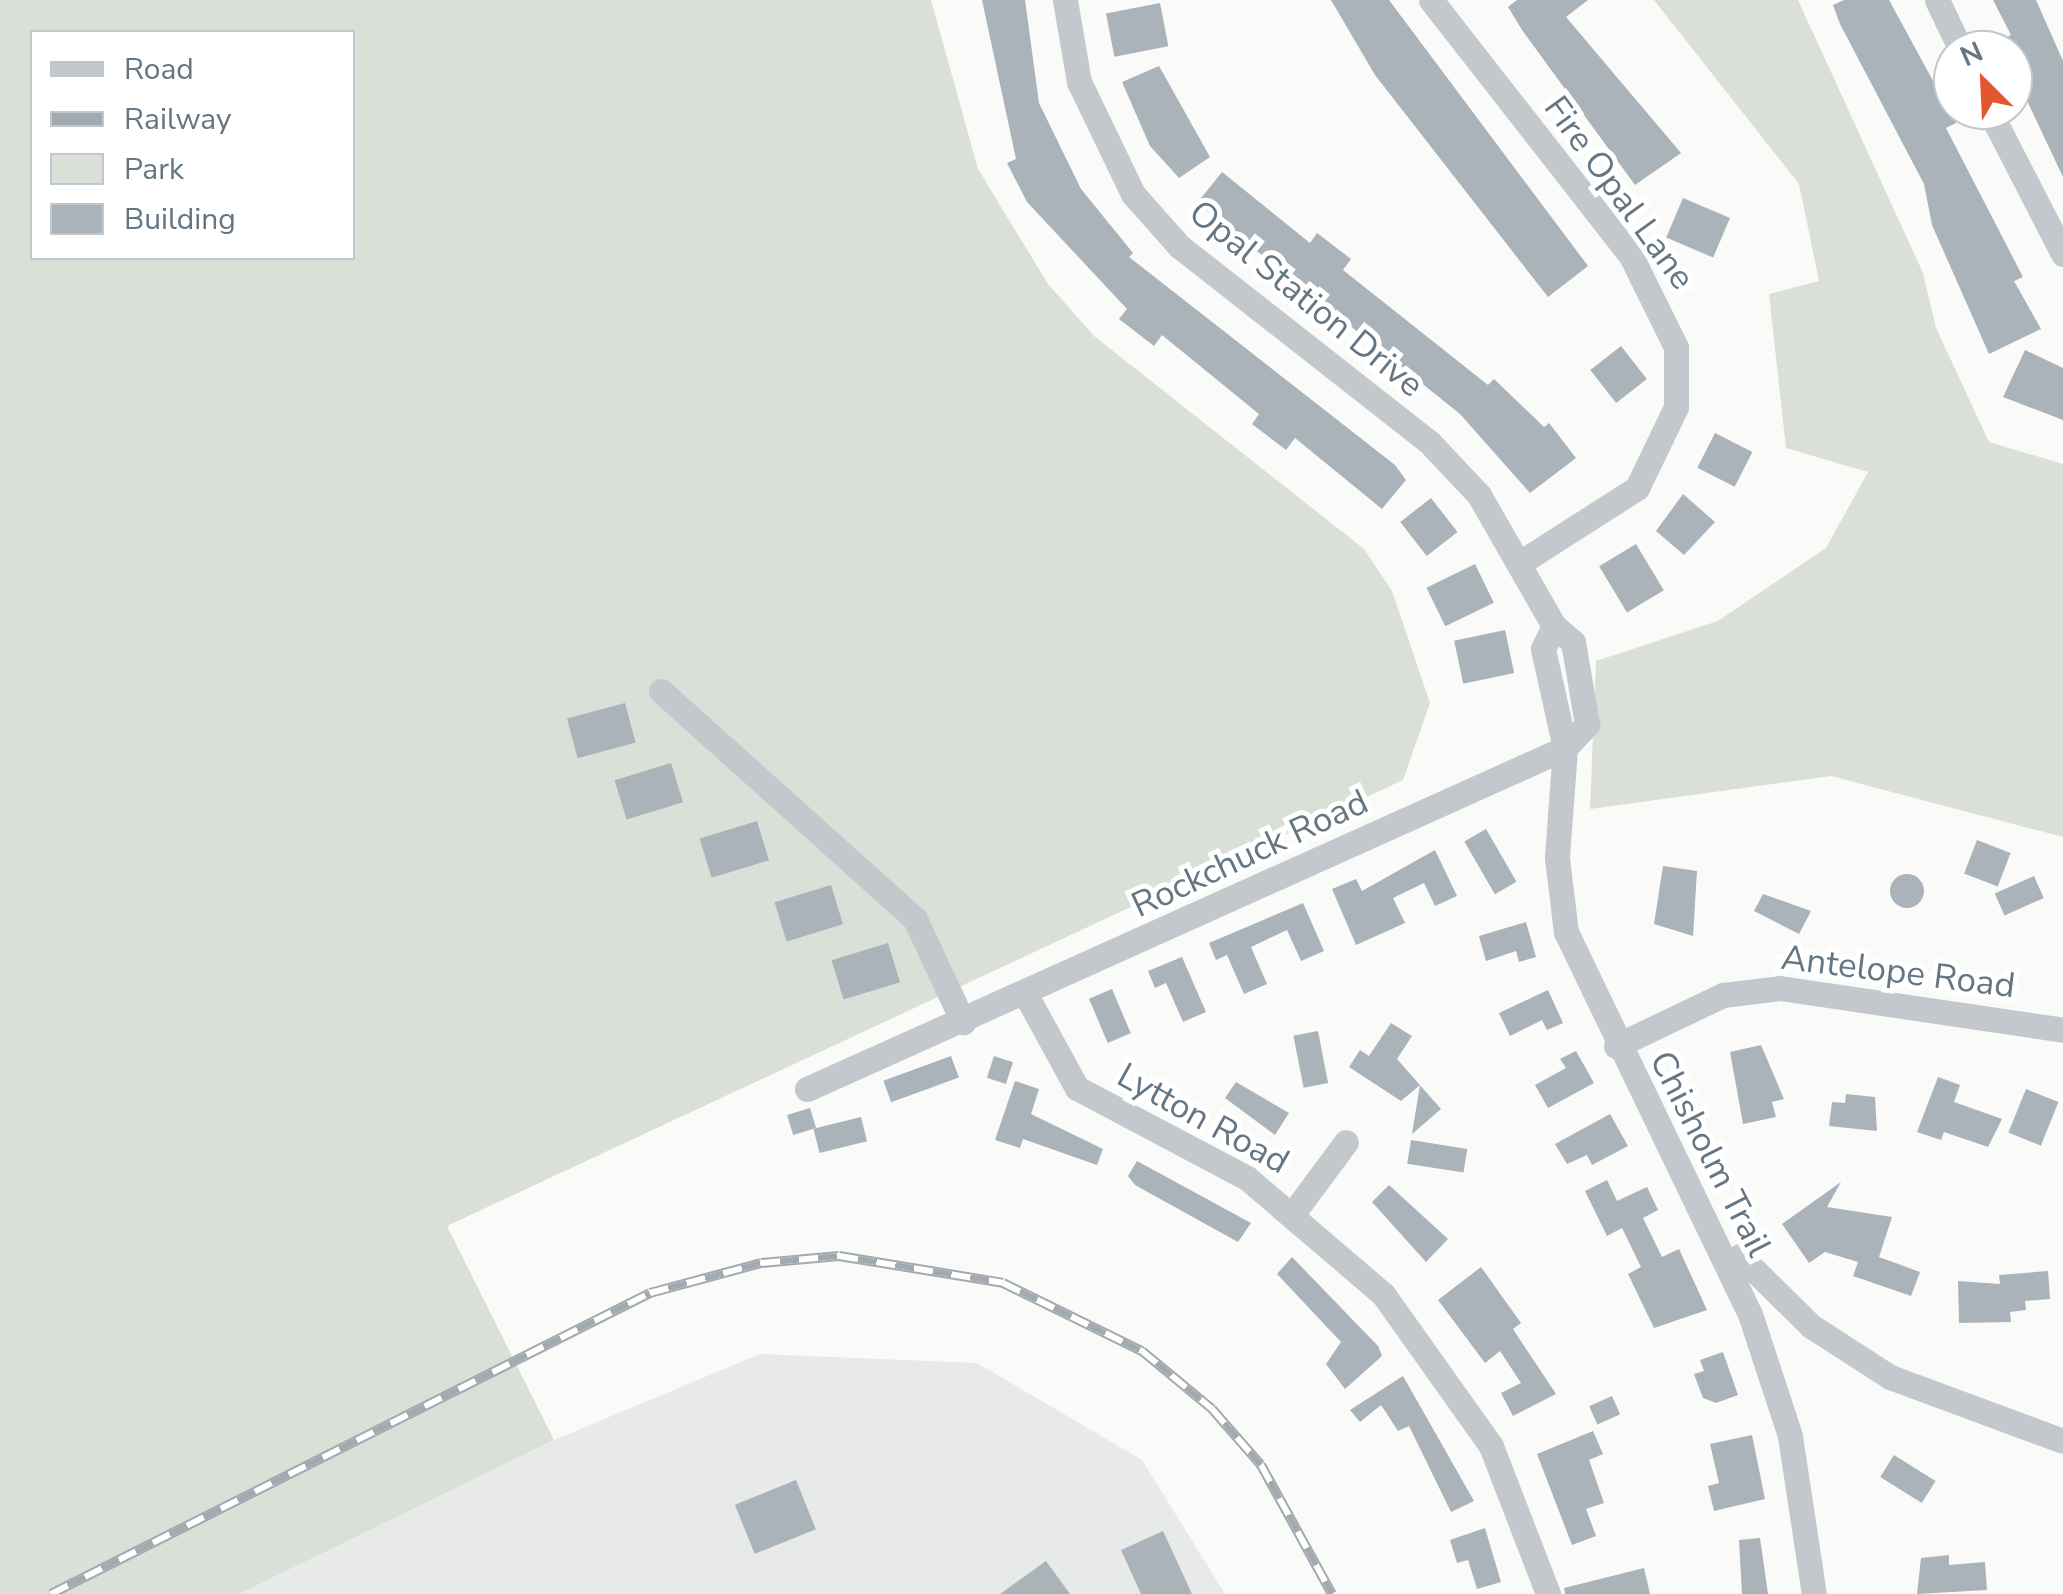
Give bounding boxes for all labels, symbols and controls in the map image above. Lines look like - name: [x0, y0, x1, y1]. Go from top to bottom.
- legend: [30, 30, 355, 260]
- north arrow: [1933, 30, 2033, 130]
- text: N: [1954, 33, 1989, 76]
- text: Road: [124, 49, 194, 90]
- street label: Fire Opal Lane: [1535, 88, 1703, 298]
- text: Railway: [124, 99, 232, 140]
- text: Park: [124, 149, 184, 190]
- street label: Opal Station Drive: [1180, 192, 1432, 406]
- text: Building: [124, 199, 236, 240]
- street label: Rockchuck Road: [1125, 781, 1375, 927]
- street label: Antelope Road: [1779, 937, 2017, 1007]
- street label: Chisholm Trail: [1640, 1044, 1780, 1264]
- street label: Lytton Road: [1110, 1055, 1296, 1183]

